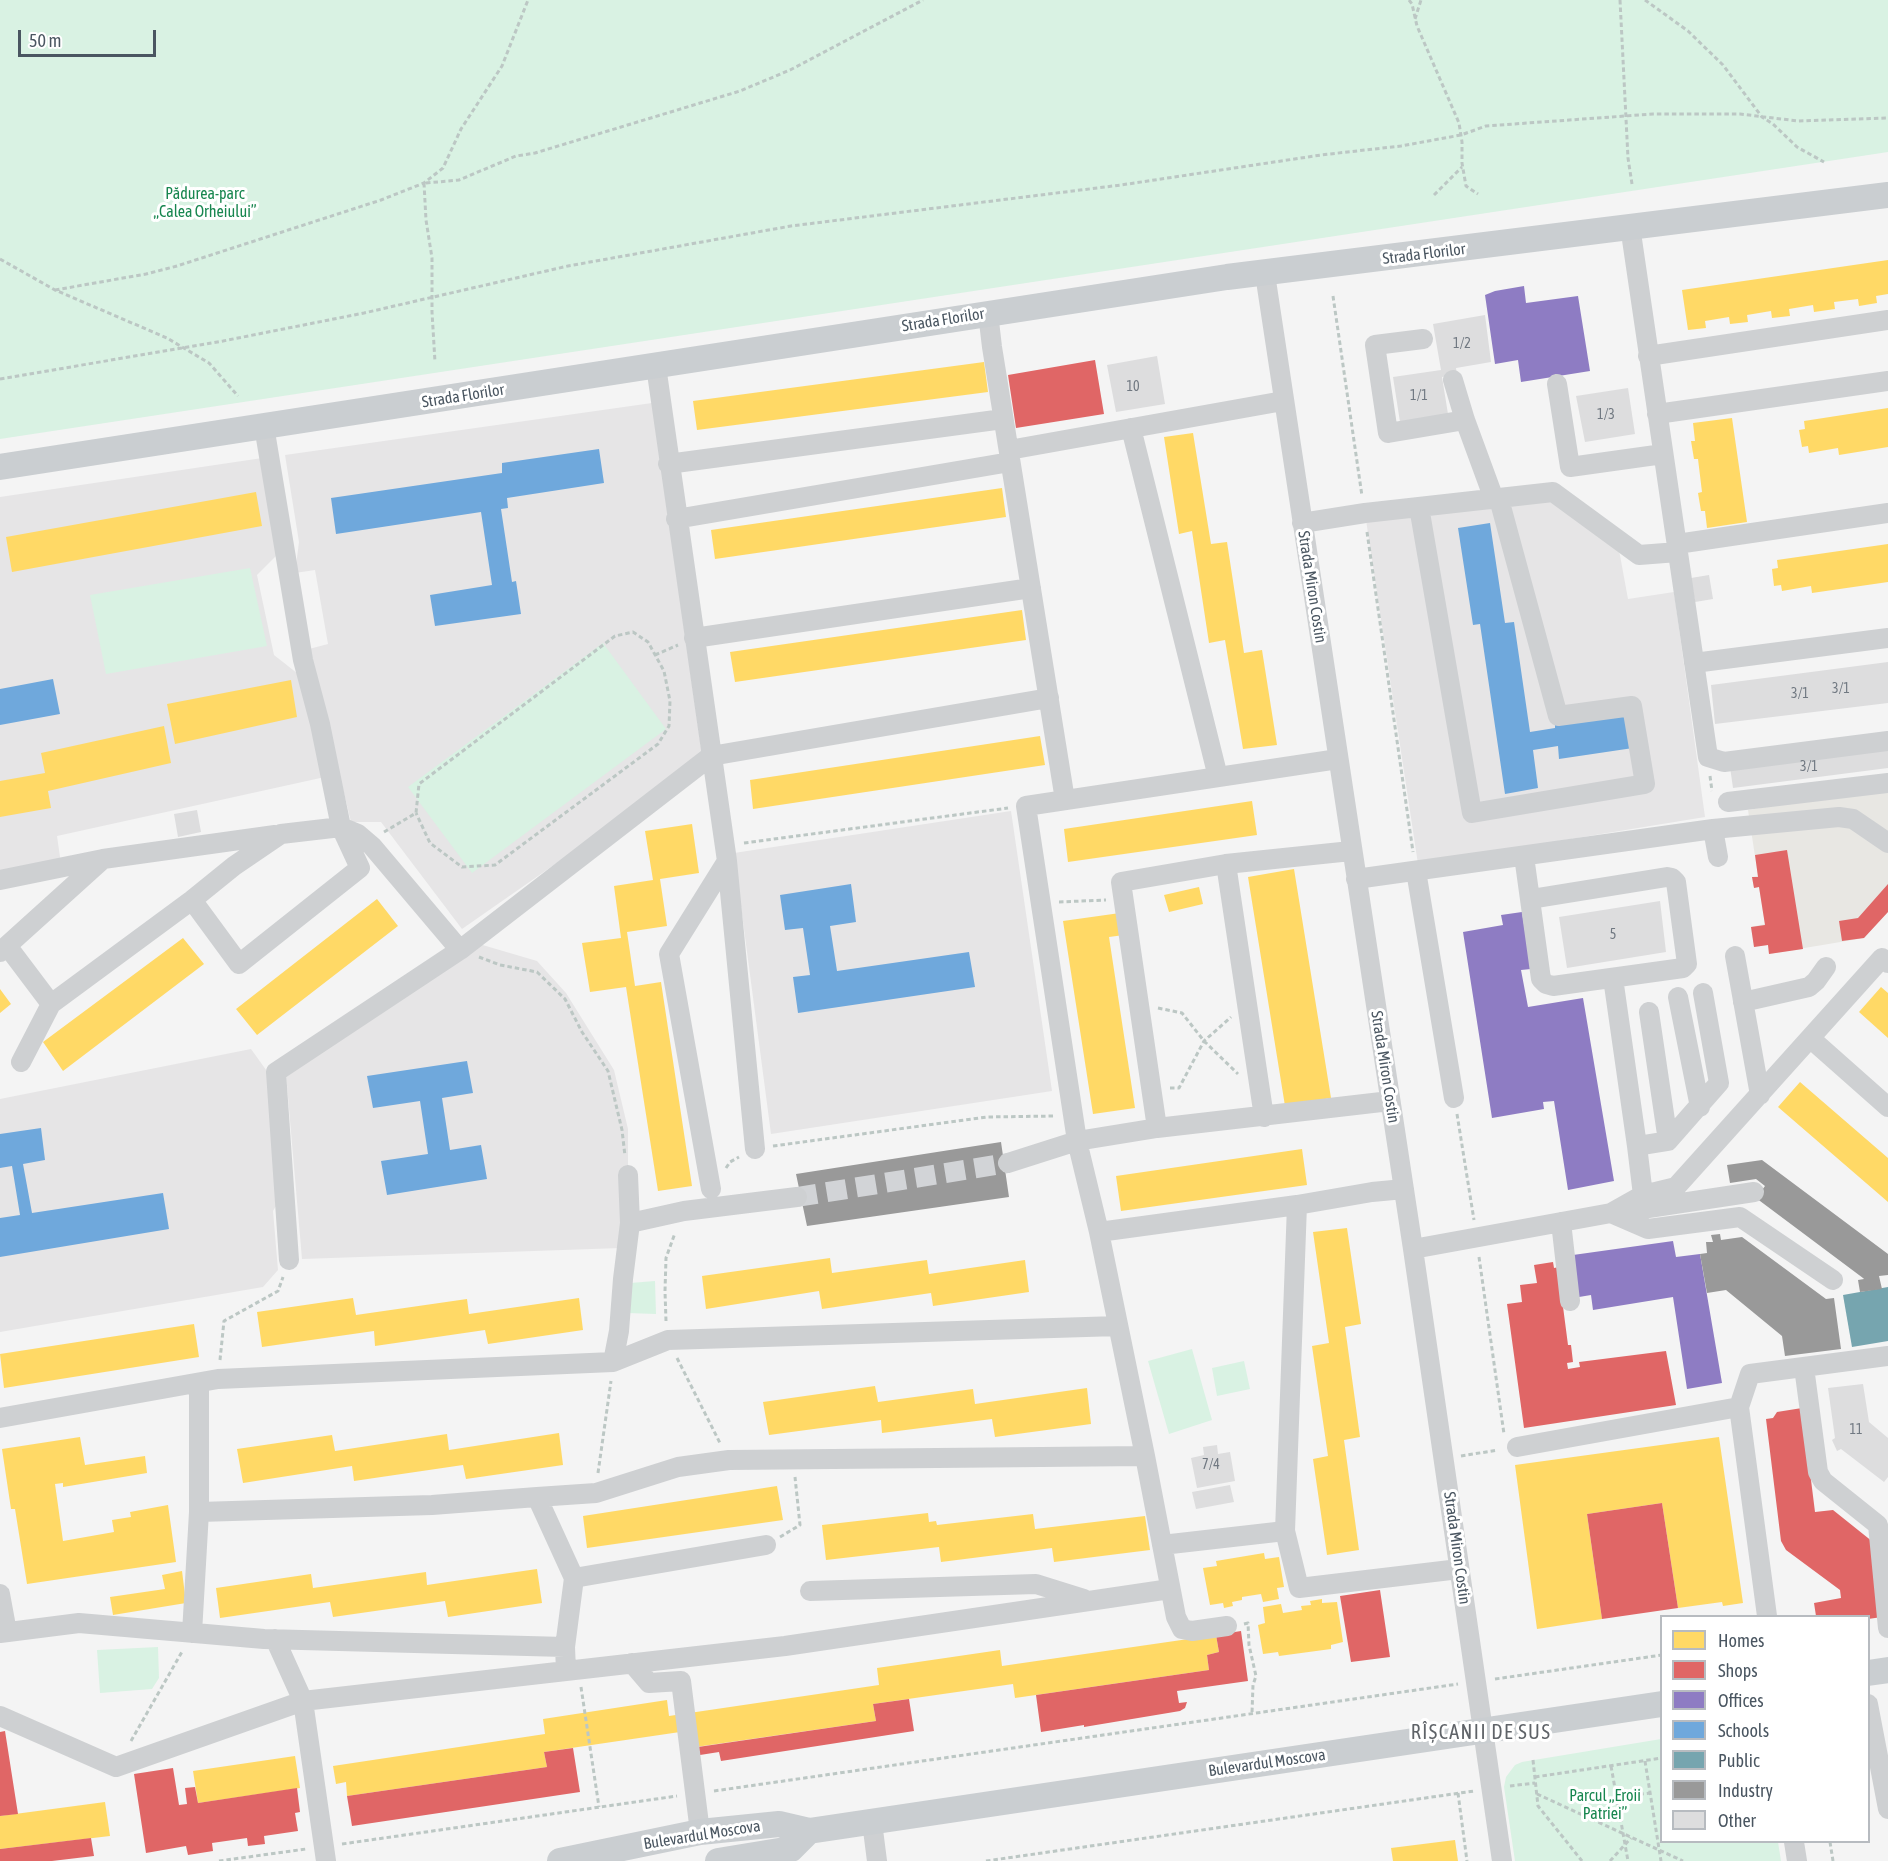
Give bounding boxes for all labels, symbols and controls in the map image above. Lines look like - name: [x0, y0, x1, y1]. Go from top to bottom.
- scale bar: [21, 18, 159, 56]
- text: 50 m: [29, 30, 61, 51]
- park label: Pădurea-parc „Calea Orheiului”: [154, 184, 256, 222]
- street label: Strada Florilor: [1382, 239, 1466, 269]
- street label: Strada Florilor: [900, 304, 986, 336]
- house number: 1/2: [1453, 336, 1471, 352]
- house number: 10: [1126, 379, 1140, 395]
- street label: Strada Florilor: [420, 380, 506, 412]
- house number: 1/1: [1410, 388, 1428, 404]
- house number: 1/3: [1597, 407, 1615, 423]
- street label: Strada Miron Costin: [1294, 530, 1330, 644]
- house number: 3/1: [1832, 681, 1850, 697]
- house number: 3/1: [1791, 686, 1809, 702]
- house number: 3/1: [1800, 759, 1818, 775]
- house number: 5: [1610, 927, 1616, 943]
- street label: Strada Miron Costin: [1367, 1010, 1403, 1124]
- house number: 11: [1849, 1422, 1863, 1438]
- house number: 7/4: [1202, 1457, 1220, 1473]
- street label: Strada Miron Costin: [1440, 1491, 1474, 1605]
- legend: [1660, 1615, 1870, 1843]
- text: Homes: [1718, 1630, 1764, 1651]
- text: Shops: [1718, 1660, 1758, 1681]
- text: Offices: [1718, 1690, 1764, 1711]
- text: Schools: [1718, 1720, 1769, 1741]
- district label: RÎȘCANII DE SUS: [1411, 1721, 1551, 1745]
- street label: Bulevardul Moscova: [1207, 1745, 1327, 1781]
- text: Public: [1718, 1750, 1760, 1771]
- text: Industry: [1718, 1780, 1773, 1801]
- park label: Parcul „Eroii Patriei”: [1569, 1786, 1641, 1824]
- text: Other: [1718, 1810, 1756, 1831]
- street label: Bulevardul Moscova: [642, 1816, 762, 1854]

